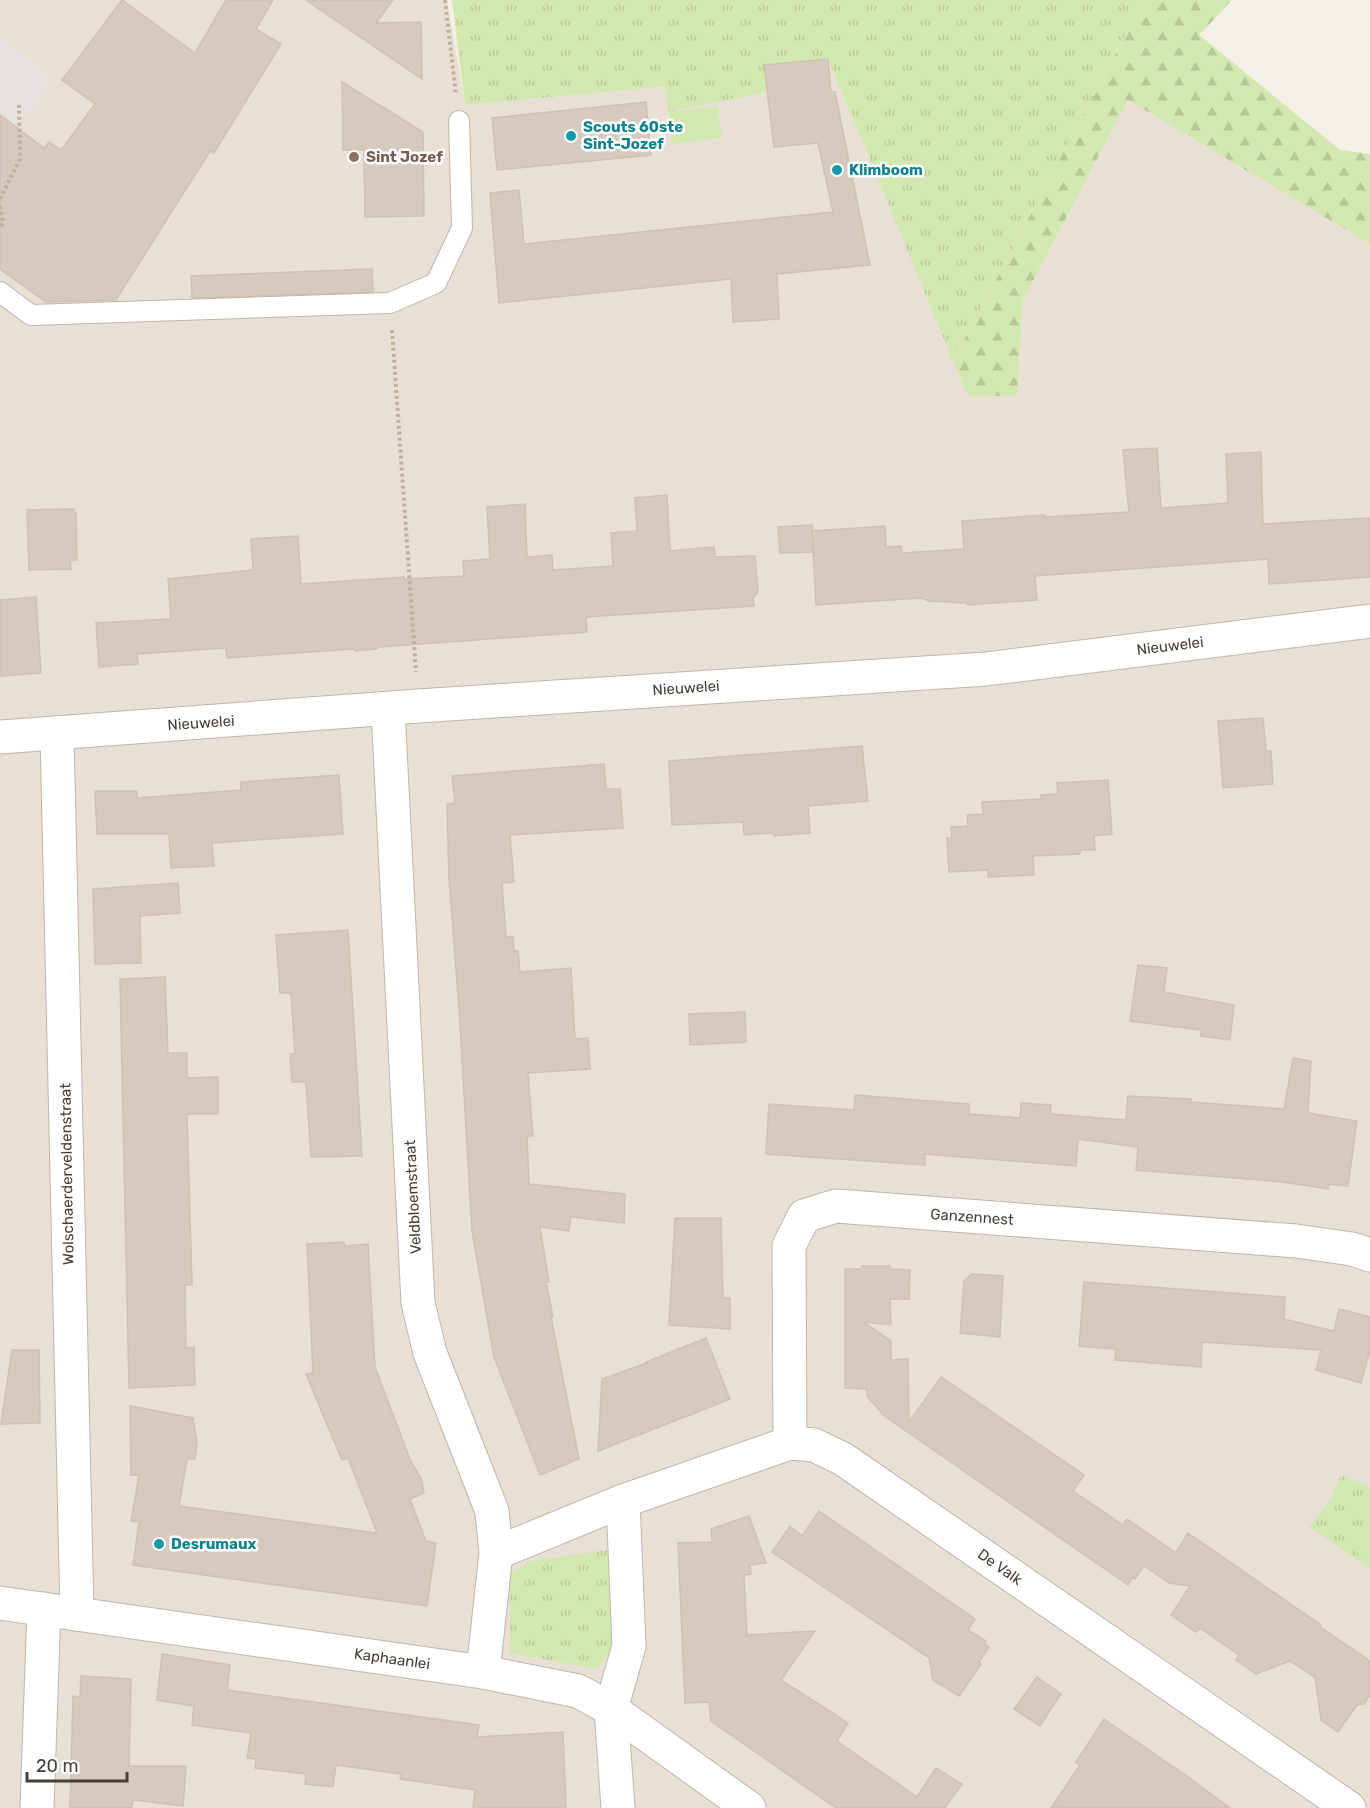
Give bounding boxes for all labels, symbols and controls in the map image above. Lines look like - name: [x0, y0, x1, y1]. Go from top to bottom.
- place label: Scouts 60ste Sint-Jozef: [583, 118, 683, 153]
- marker: Scouts 60ste Sint-Jozef: [564, 129, 578, 143]
- place label: Sint Jozef: [366, 148, 443, 166]
- marker: Sint Jozef: [347, 150, 361, 164]
- place label: Klimboom: [849, 161, 923, 179]
- marker: Klimboom: [830, 163, 844, 177]
- street label: Nieuwelei: [1135, 633, 1205, 659]
- street label: Nieuwelei: [652, 677, 720, 699]
- street label: Nieuwelei: [167, 712, 235, 734]
- street label: Wolschaerderveldenstraat: [56, 1083, 78, 1265]
- street label: Veldbloemstraat: [401, 1139, 425, 1255]
- street label: Ganzennest: [930, 1205, 1014, 1229]
- place label: Desrumaux: [171, 1535, 257, 1553]
- marker: Desrumaux: [152, 1537, 166, 1551]
- street label: De Valk: [974, 1545, 1026, 1589]
- street label: Kaphaanlei: [353, 1645, 431, 1673]
- scale bar: [27, 1745, 128, 1783]
- text: 20 m: [36, 1755, 78, 1777]

